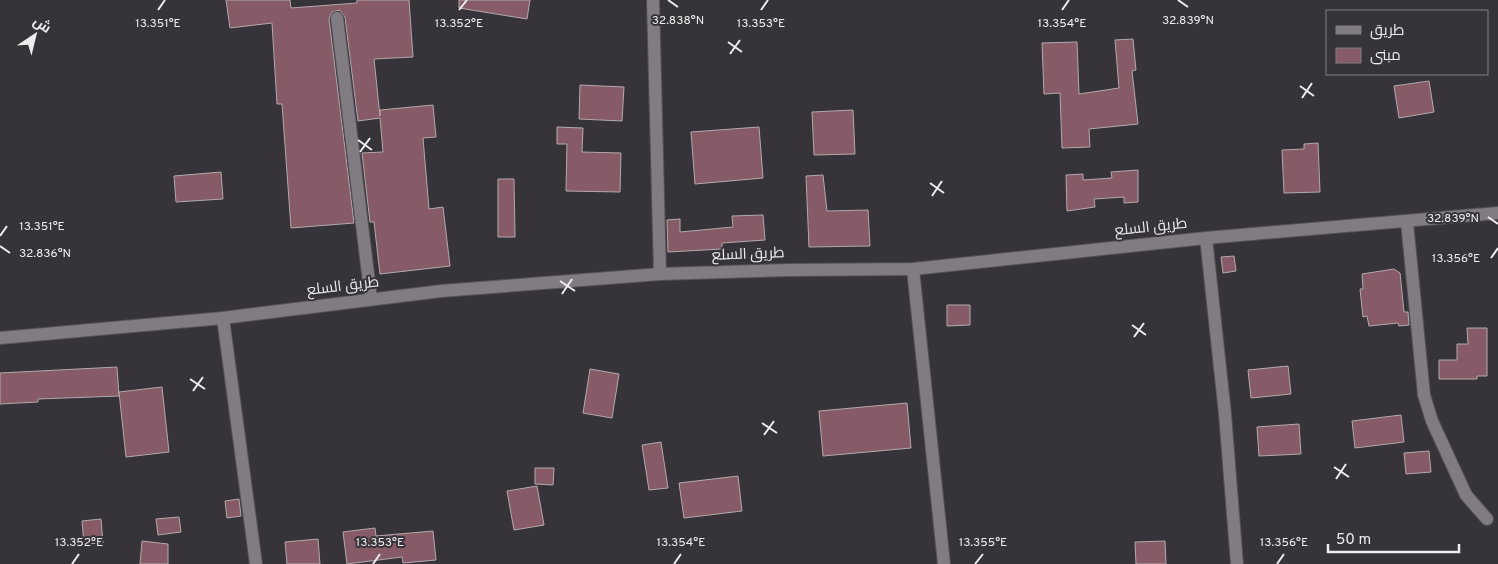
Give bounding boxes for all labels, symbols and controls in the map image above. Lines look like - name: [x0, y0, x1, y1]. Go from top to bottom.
- north arrow: [10, 10, 60, 60]
- legend: [1326, 10, 1488, 75]
- text: ش: [29, 13, 54, 38]
- text: 32.838°N: [652, 13, 704, 29]
- text: 32.839°N: [1162, 13, 1214, 29]
- text: 13.351°E: [135, 16, 181, 32]
- text: 13.352°E: [435, 16, 483, 32]
- text: 13.353°E: [737, 16, 785, 32]
- text: 13.354°E: [1038, 16, 1086, 32]
- text: طريق: [1370, 22, 1404, 41]
- text: مبنى: [1370, 47, 1401, 66]
- text: 32.839°N: [1427, 211, 1479, 227]
- street label: طريق السلع: [1114, 215, 1188, 241]
- text: 13.351°E: [19, 219, 65, 235]
- street label: طريق السلع: [711, 244, 785, 266]
- text: 32.836°N: [19, 246, 71, 262]
- text: 13.356°E: [1432, 251, 1480, 267]
- street label: طريق السلع: [306, 273, 380, 301]
- scale bar: [1328, 522, 1459, 554]
- text: 50 m: [1336, 531, 1371, 550]
- text: 13.352°E: [55, 535, 103, 551]
- text: 13.353°E: [356, 535, 404, 551]
- text: 13.354°E: [657, 535, 705, 551]
- text: 13.355°E: [959, 535, 1007, 551]
- text: 13.356°E: [1260, 535, 1308, 551]

